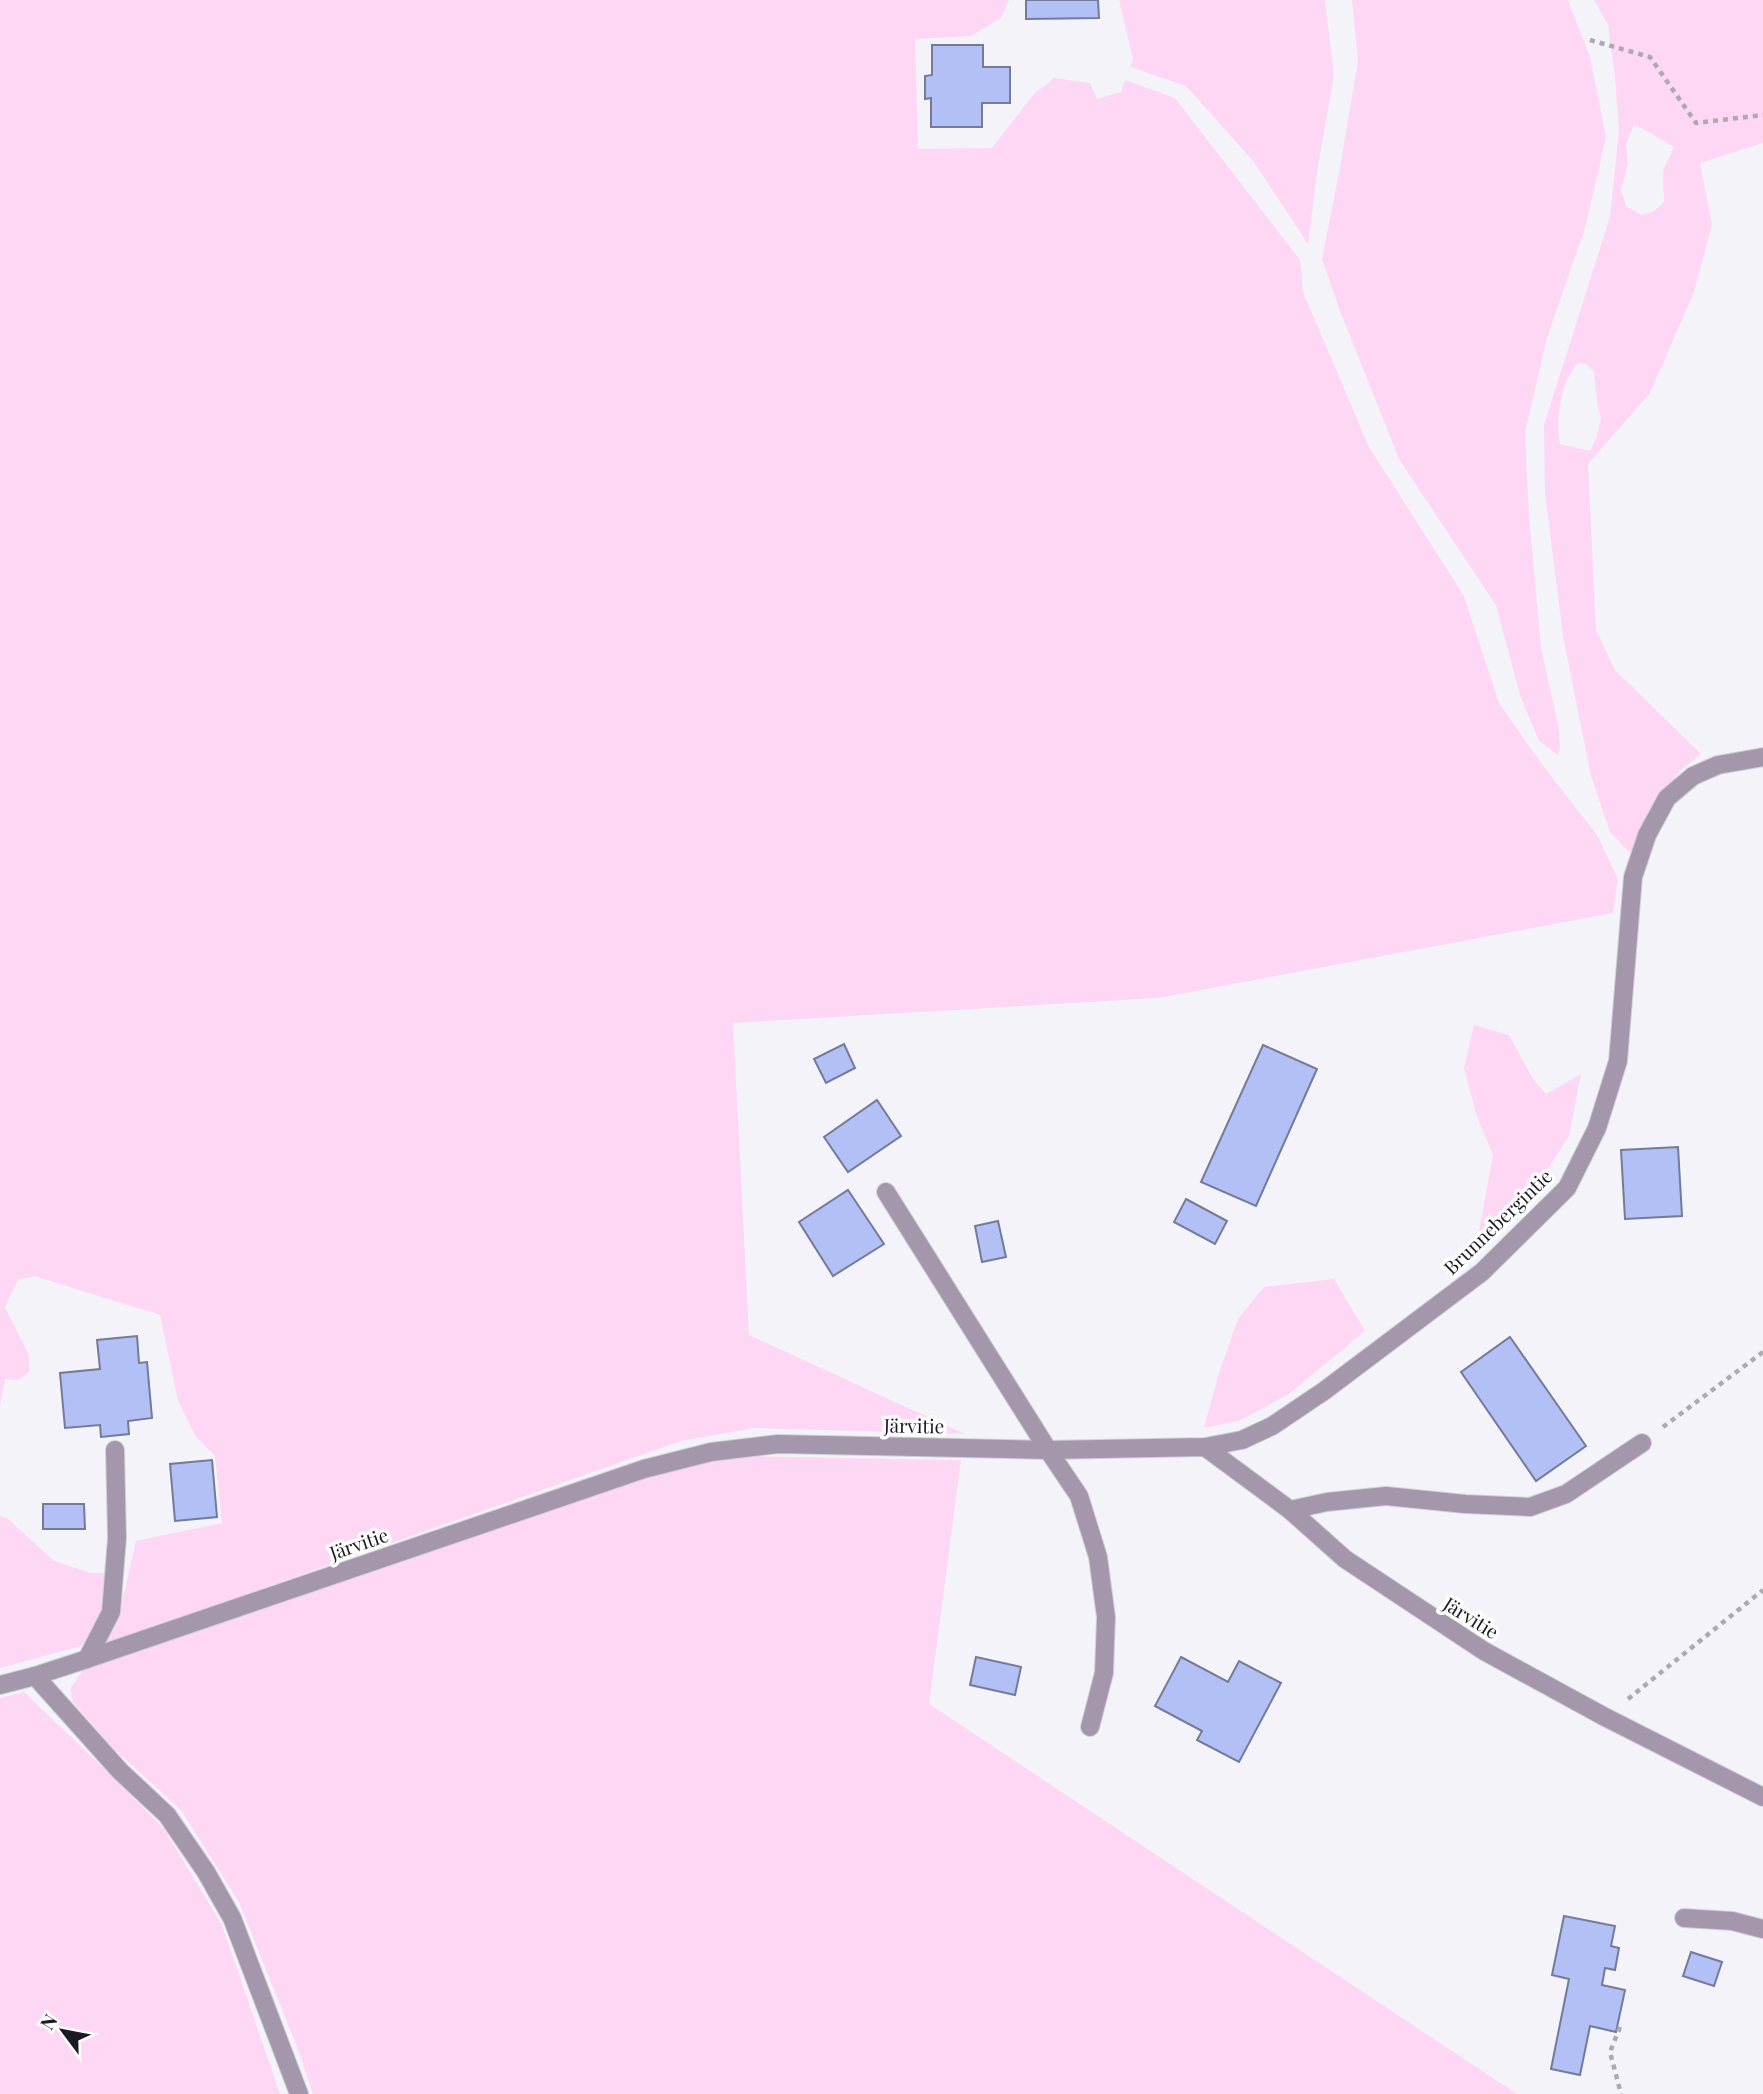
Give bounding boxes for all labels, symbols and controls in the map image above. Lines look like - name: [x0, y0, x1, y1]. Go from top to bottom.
- street label: Brunnebergintie: [1438, 1163, 1557, 1280]
- street label: Järvitie: [883, 1411, 944, 1439]
- street label: Järvitie: [325, 1521, 391, 1566]
- street label: Järvitie: [1438, 1590, 1504, 1644]
- north arrow: [28, 1996, 98, 2066]
- text: N: [33, 2009, 63, 2034]

